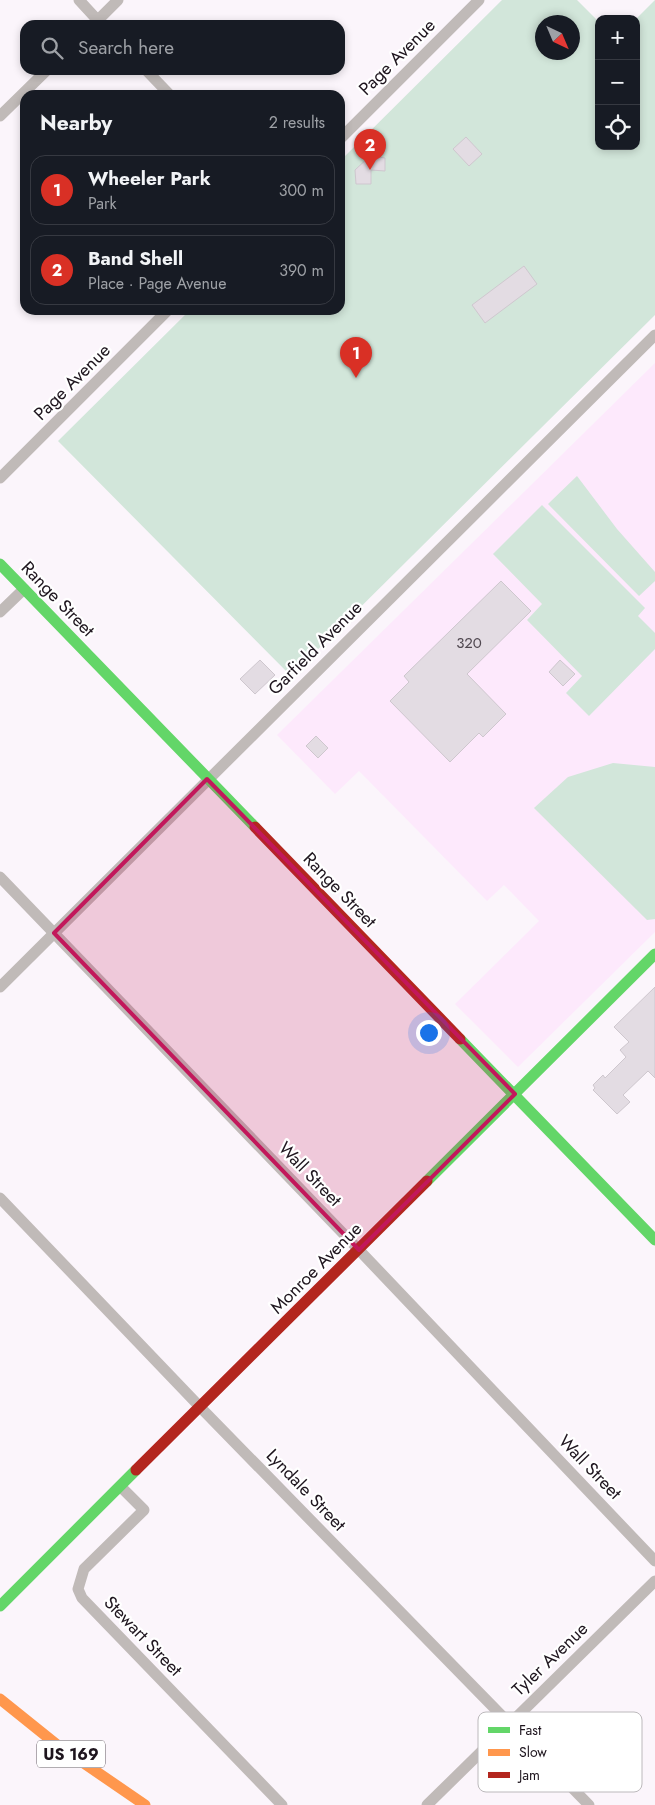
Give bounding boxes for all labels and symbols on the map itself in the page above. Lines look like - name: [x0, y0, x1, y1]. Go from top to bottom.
- street label: Page Avenue: [353, 13, 441, 101]
- north arrow: [535, 15, 580, 60]
- pin: 2: [354, 129, 386, 170]
- pin: 1: [340, 337, 372, 378]
- street label: Page Avenue: [28, 338, 116, 426]
- street label: Range Street: [15, 555, 101, 643]
- street label: Garfield Avenue: [262, 595, 368, 701]
- house number: 320: [456, 632, 482, 654]
- street label: Range Street: [297, 846, 383, 934]
- your location: [416, 1020, 442, 1046]
- street label: Wall Street: [272, 1136, 348, 1213]
- street label: Monroe Avenue: [264, 1216, 368, 1320]
- street label: Wall Street: [552, 1429, 628, 1506]
- street label: Lyndale Street: [260, 1443, 352, 1537]
- street label: Stewart Street: [98, 1590, 189, 1683]
- street label: Tyler Avenue: [506, 1616, 594, 1702]
- legend: [478, 1712, 642, 1792]
- text: Fast: [519, 1720, 542, 1740]
- road number: US 169: [37, 1740, 105, 1768]
- text: Slow: [519, 1742, 547, 1762]
- text: Jam: [517, 1765, 540, 1785]

